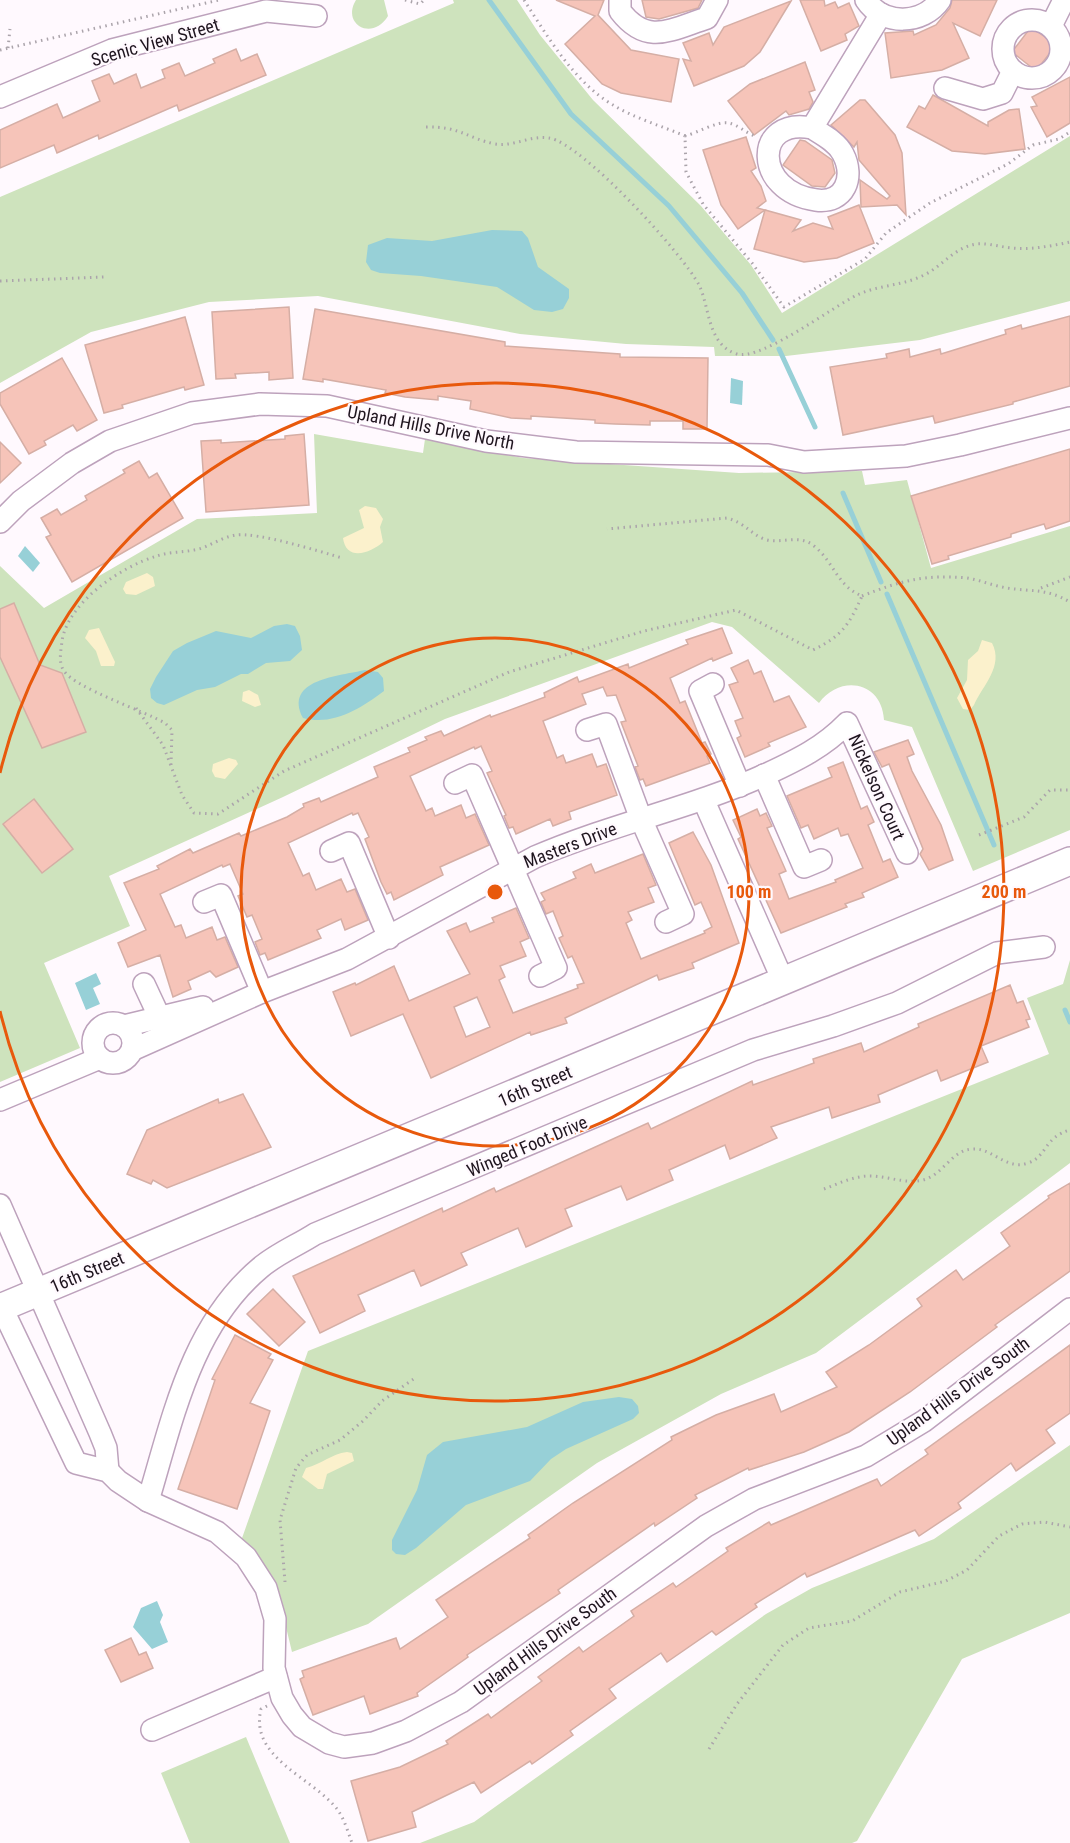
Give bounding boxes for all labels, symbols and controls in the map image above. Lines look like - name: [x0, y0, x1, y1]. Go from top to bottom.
- street label: Scenic View Street: [89, 14, 221, 70]
- street label: Upland Hills Drive North: [346, 401, 516, 453]
- street label: Nickelson Court: [844, 731, 910, 843]
- street label: Masters Drive: [521, 818, 619, 872]
- text: 100 m: [727, 881, 771, 902]
- text: 200 m: [982, 881, 1026, 902]
- centre of rings: [485, 882, 505, 902]
- street label: 16th Street: [495, 1061, 575, 1111]
- street label: Winged Foot Drive: [464, 1111, 590, 1181]
- street label: 16th Street: [47, 1247, 127, 1297]
- street label: Upland Hills Drive South: [883, 1332, 1033, 1450]
- street label: Upland Hills Drive South: [470, 1582, 620, 1700]

